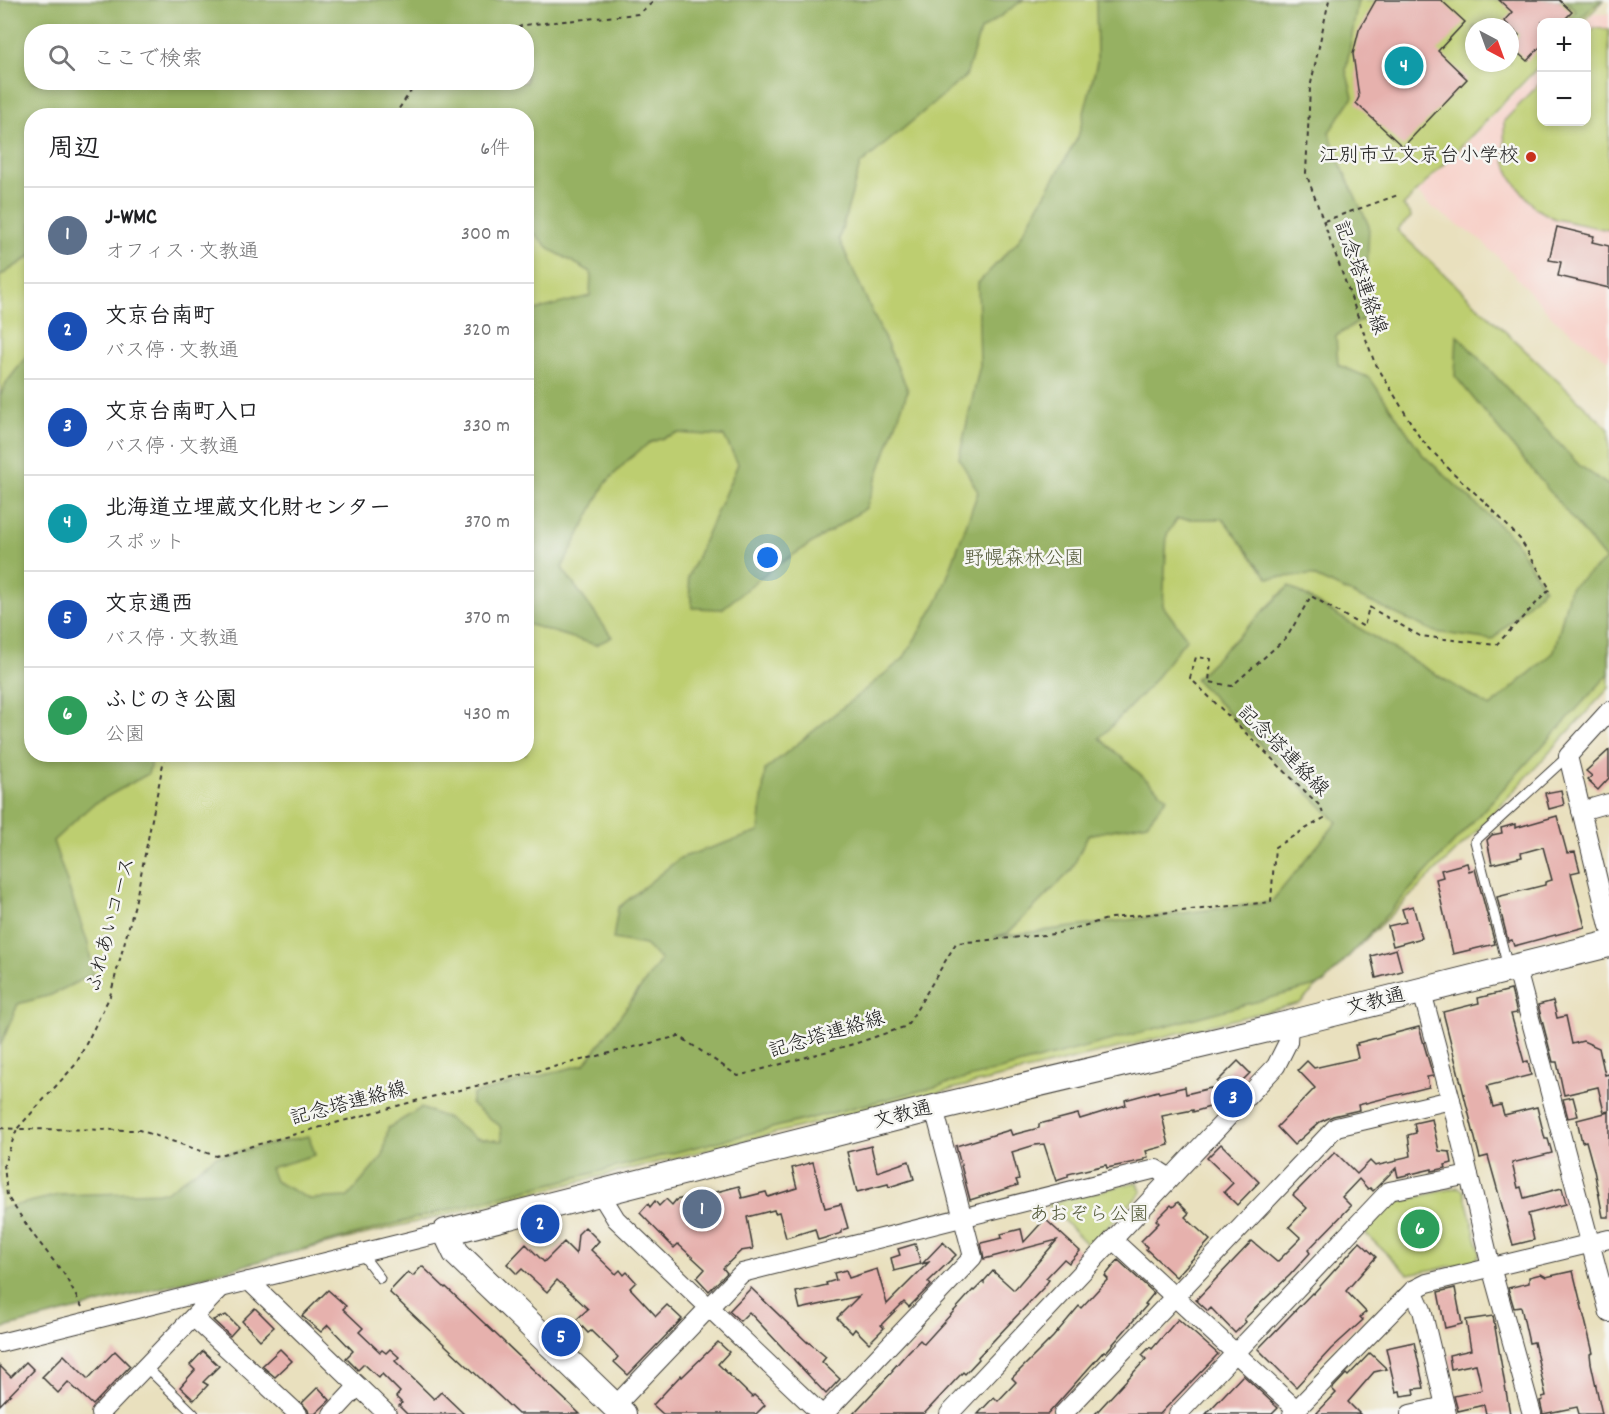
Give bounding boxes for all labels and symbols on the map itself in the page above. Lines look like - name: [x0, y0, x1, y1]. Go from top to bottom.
- north arrow: [1465, 18, 1519, 72]
- pin: 4: [1384, 44, 1424, 88]
- place label: 江別市立文京台小学校: [1319, 143, 1519, 171]
- marker: 江別市立文京台小学校: [1524, 150, 1538, 164]
- street label: 記念塔連絡線: [1325, 217, 1393, 339]
- your location: [753, 543, 782, 572]
- park label: 野幌森林公園: [964, 546, 1084, 574]
- street label: 記念塔連絡線: [1230, 700, 1334, 804]
- street label: ふれあいコース: [81, 854, 143, 996]
- street label: 文教通: [1344, 982, 1408, 1024]
- street label: 記念塔連絡線: [766, 1005, 888, 1067]
- street label: 記念塔連絡線: [287, 1076, 411, 1134]
- pin: 3: [1214, 1076, 1252, 1120]
- street label: 文教通: [871, 1095, 935, 1137]
- pin: 1: [682, 1186, 722, 1232]
- pin: 2: [520, 1202, 560, 1246]
- park label: あおぞら公園: [1029, 1202, 1149, 1230]
- pin: 6: [1400, 1206, 1440, 1252]
- pin: 5: [542, 1314, 580, 1360]

